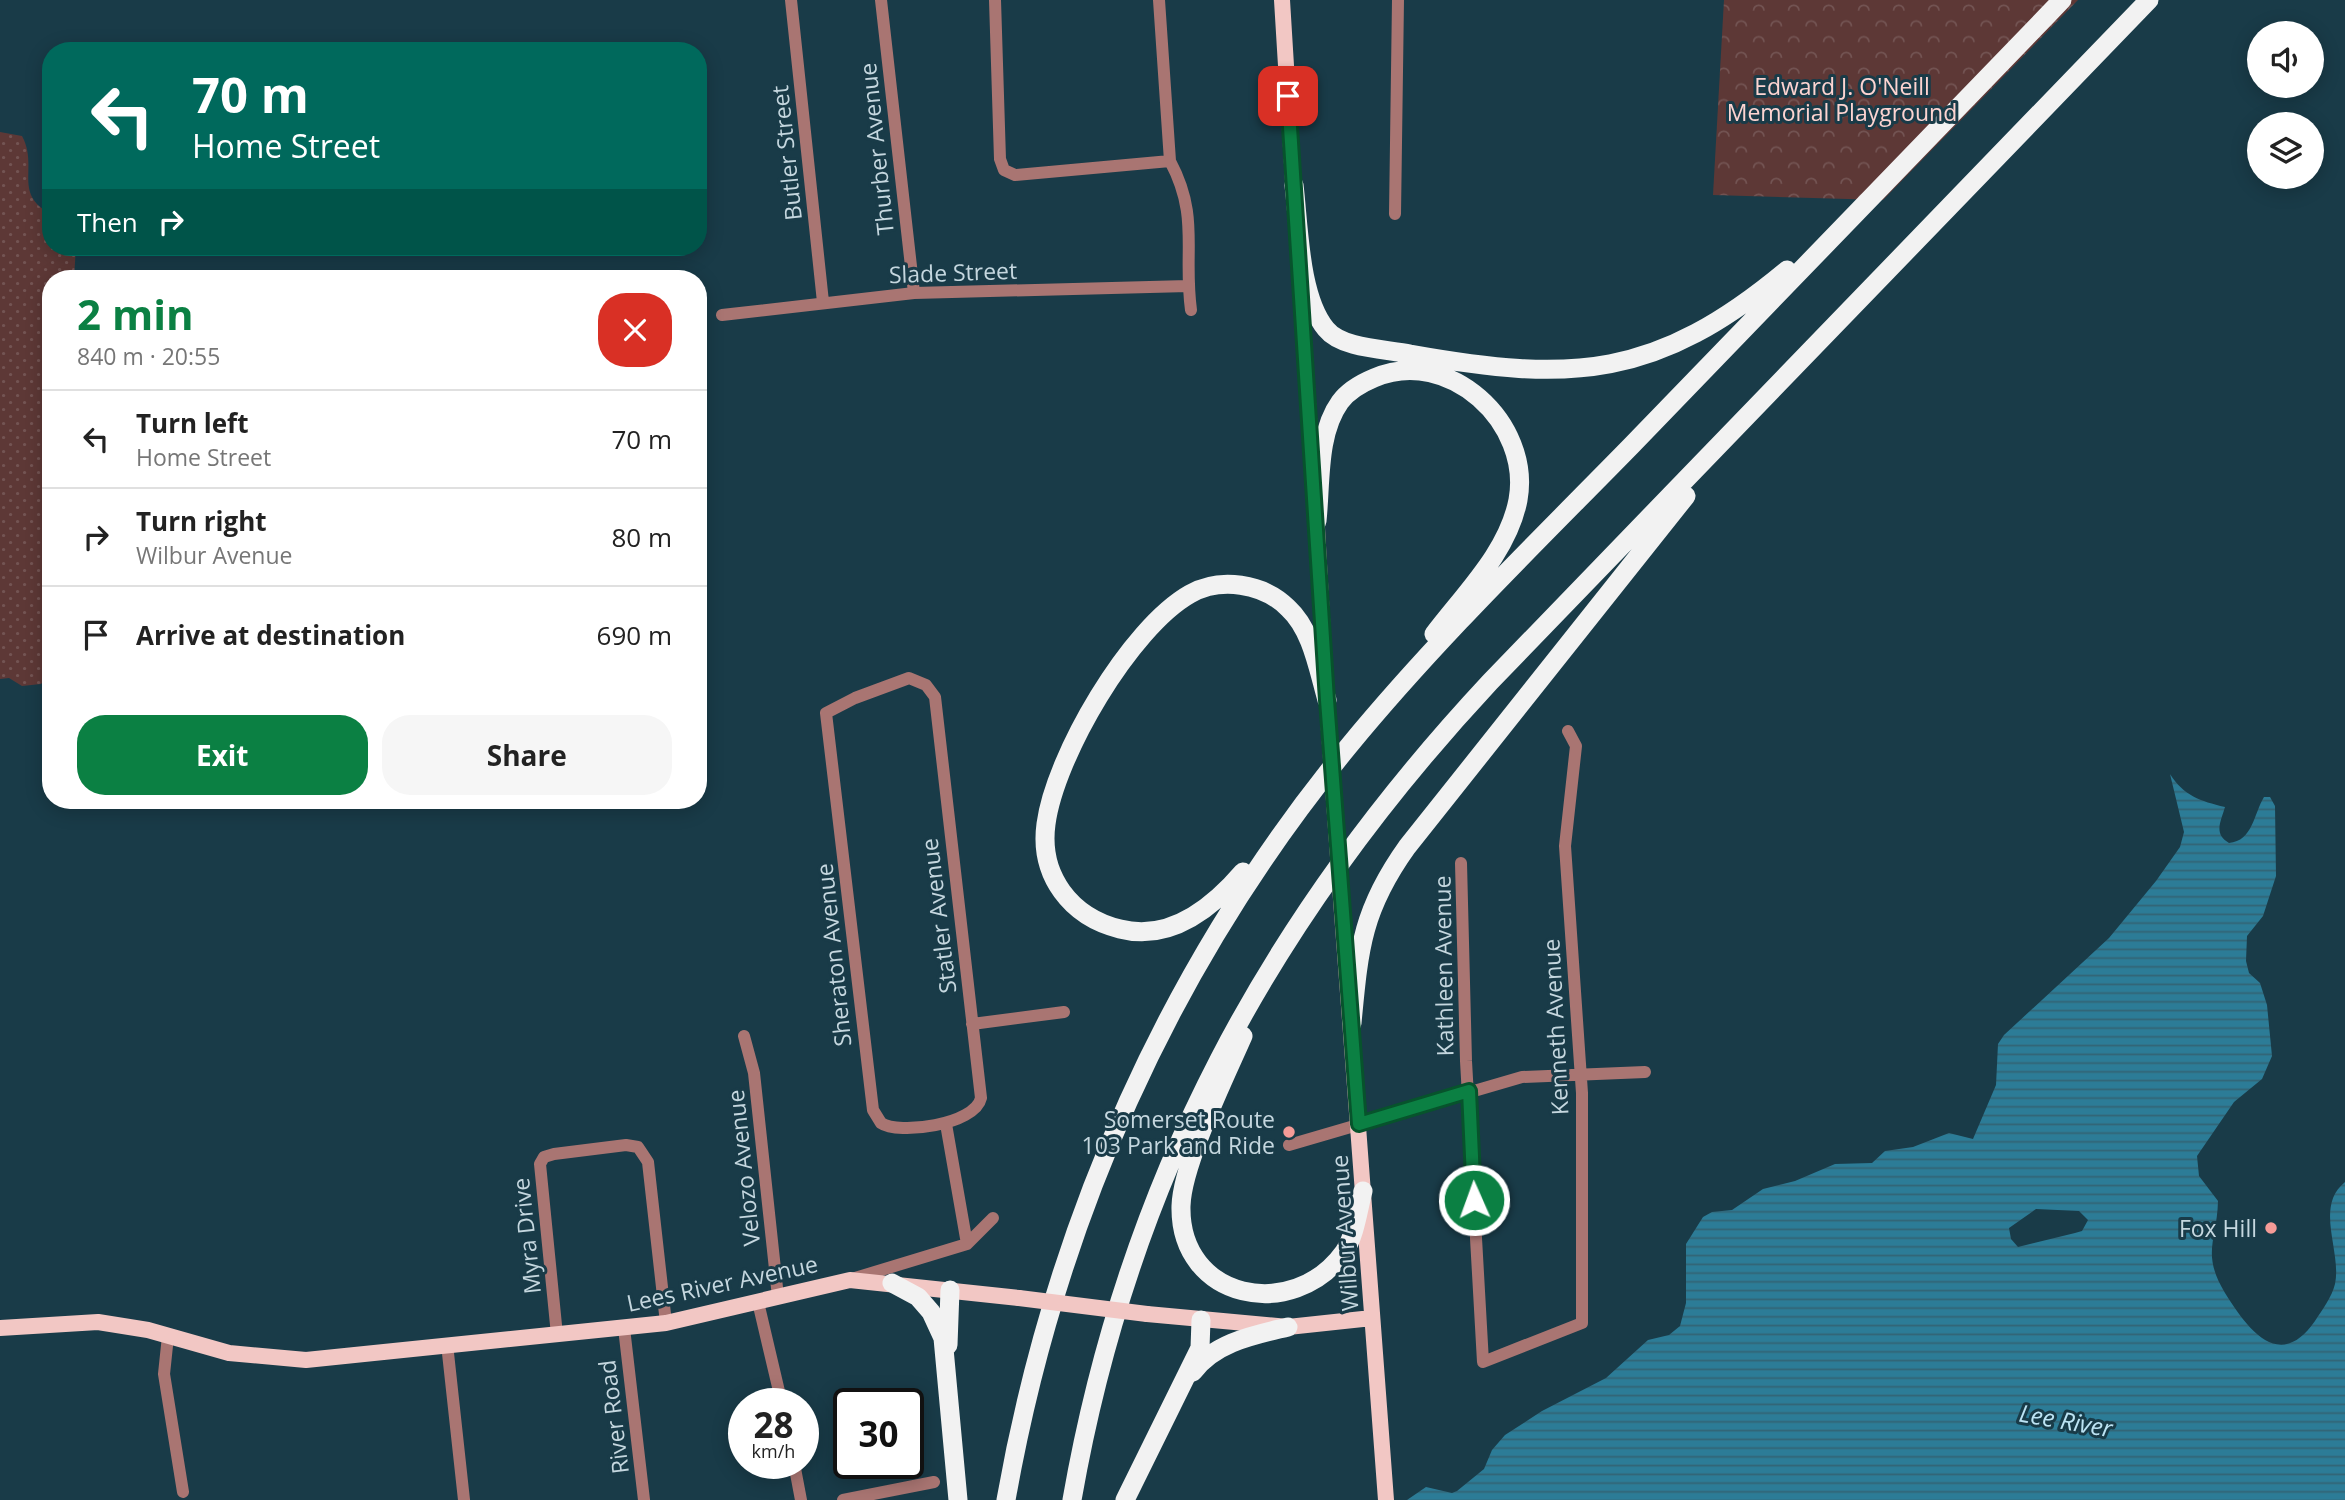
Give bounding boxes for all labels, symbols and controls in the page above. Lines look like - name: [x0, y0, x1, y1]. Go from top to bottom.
- map controls: [2247, 21, 2324, 189]
- button: sound: [2247, 21, 2324, 98]
- text: 70 m: [192, 61, 309, 127]
- street label: Thurber Avenue: [851, 61, 901, 237]
- pin: [1258, 66, 1318, 126]
- icon: left: [77, 70, 168, 161]
- park label: Edward J. O'Neill Memorial Playground: [1727, 70, 1957, 128]
- icon: arrive: [1269, 77, 1307, 115]
- street label: Butler Street: [763, 84, 809, 222]
- button: layers: [2247, 112, 2324, 189]
- text: Home Street: [192, 124, 380, 167]
- icon: right: [152, 203, 190, 241]
- text: Then: [77, 204, 138, 240]
- street label: Slade Street: [888, 254, 1018, 290]
- text: 2 min: [77, 285, 194, 342]
- button: close: [598, 293, 672, 367]
- text: 840 m · 20:55: [77, 340, 220, 372]
- text: Turn left: [136, 405, 248, 441]
- icon: left: [77, 420, 115, 458]
- text: 70 m: [611, 421, 672, 457]
- text: Home Street: [136, 441, 271, 473]
- text: Turn right: [136, 503, 267, 539]
- icon: right: [77, 518, 115, 556]
- text: 80 m: [611, 519, 672, 555]
- text: Wilbur Avenue: [136, 539, 292, 571]
- icon: arrive: [77, 616, 115, 654]
- text: Arrive at destination: [136, 617, 405, 653]
- text: 690 m: [597, 617, 672, 653]
- button: Exit: [77, 715, 368, 795]
- button: Share: [382, 715, 672, 795]
- street label: Statler Avenue: [913, 837, 963, 995]
- street label: Sheraton Avenue: [807, 862, 859, 1048]
- street label: Kathleen Avenue: [1425, 875, 1461, 1057]
- street label: Kenneth Avenue: [1534, 938, 1576, 1116]
- street label: Velozo Avenue: [719, 1088, 767, 1248]
- place label: Somerset Route 103 Park and Ride: [1082, 1103, 1275, 1161]
- marker: Somerset Route 103 Park and Ride: [1281, 1124, 1297, 1140]
- street label: Wilbur Avenue: [1323, 1154, 1365, 1312]
- position arrow: [1437, 1163, 1511, 1237]
- street label: Myra Drive: [504, 1176, 548, 1296]
- place label: Fox Hill: [2179, 1212, 2257, 1244]
- marker: Fox Hill: [2263, 1220, 2279, 1236]
- street label: Lees River Avenue: [623, 1247, 821, 1319]
- street label: River Road: [590, 1358, 636, 1476]
- speed limit sign: 30: [833, 1388, 924, 1479]
- water label: Lee River: [2017, 1396, 2117, 1445]
- text: 28: [753, 1401, 794, 1448]
- text: km/h: [752, 1439, 795, 1463]

